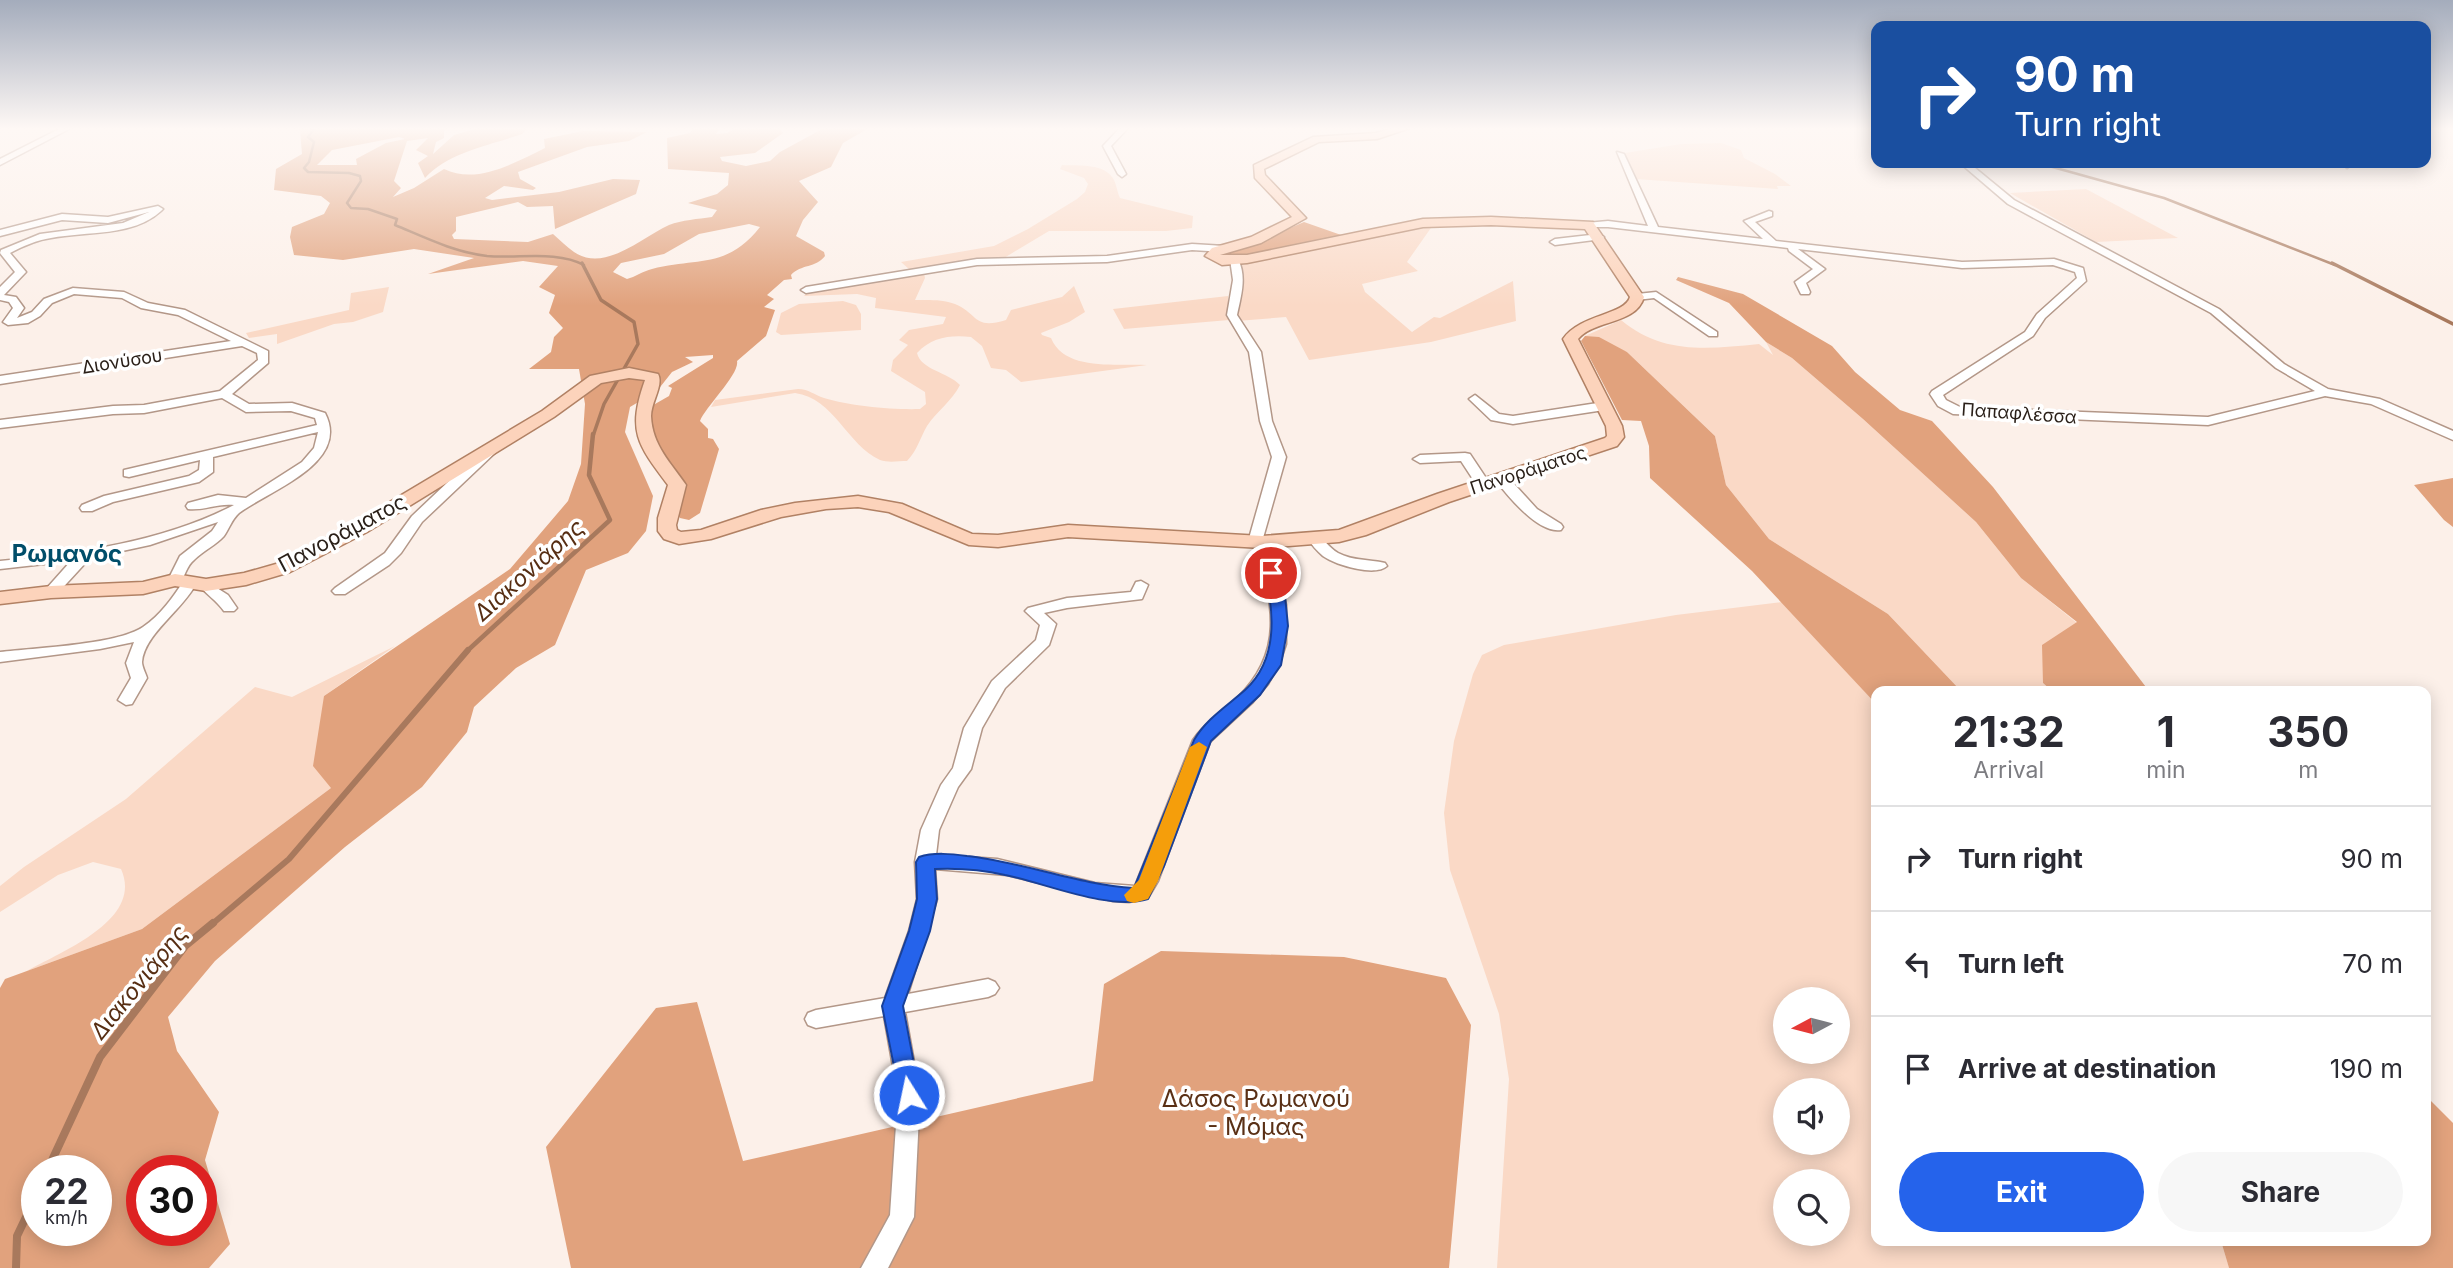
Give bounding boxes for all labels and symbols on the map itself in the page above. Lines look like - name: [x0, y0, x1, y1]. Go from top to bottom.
- street label: Διονύσου: [80, 344, 164, 378]
- street label: Παπαφλέσσα: [1961, 399, 2077, 428]
- street label: Πανοράματος: [1467, 441, 1589, 499]
- street label: Πανοράματος: [274, 489, 410, 577]
- water label: Διακονιάρης: [467, 513, 590, 627]
- district label: Ρωμανός: [12, 539, 122, 568]
- pin: [1241, 543, 1301, 603]
- water label: Διακονιάρης: [84, 919, 194, 1045]
- north arrow: [1773, 987, 1850, 1064]
- position arrow: [872, 1058, 946, 1132]
- park label: Δάσος Ρωμανού - Μόμας: [1162, 1084, 1350, 1141]
- speed limit sign: 30: [126, 1155, 217, 1246]

